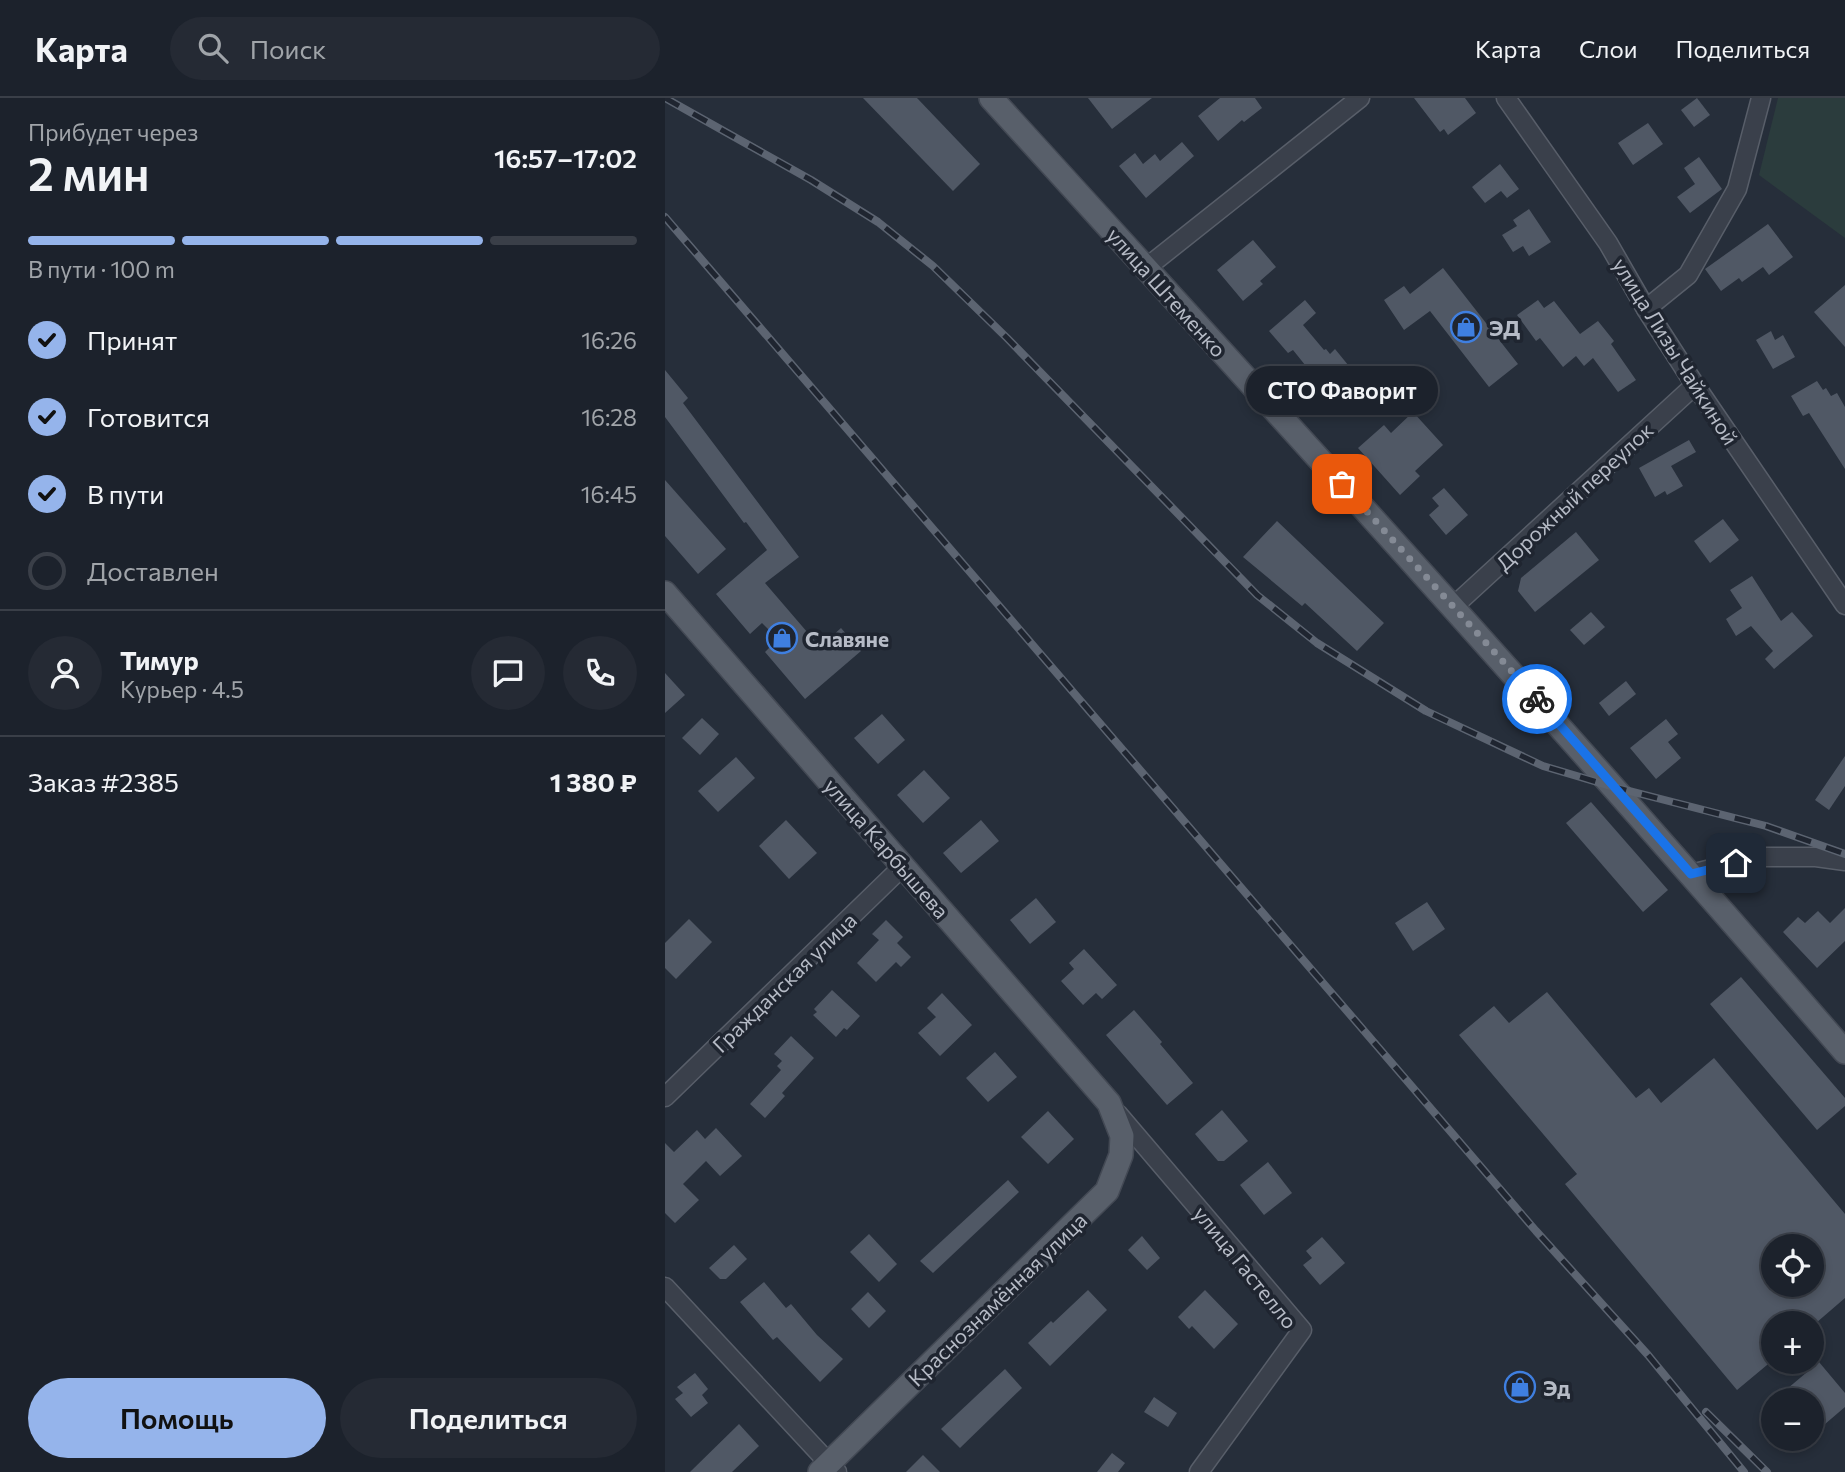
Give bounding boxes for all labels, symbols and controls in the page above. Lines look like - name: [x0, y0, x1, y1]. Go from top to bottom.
- search box: [170, 17, 660, 80]
- text: Карта: [35, 28, 128, 69]
- icon: search: [194, 29, 232, 67]
- text: Поиск: [250, 33, 326, 64]
- text: Карта: [1475, 34, 1541, 63]
- text: Слои: [1579, 34, 1637, 63]
- text: Поделиться: [1675, 34, 1810, 63]
- text: Прибудет через: [28, 118, 198, 146]
- text: 16:57–17:02: [494, 142, 637, 173]
- text: 2 мин: [28, 144, 150, 200]
- street label: улица Штеменко: [1102, 222, 1232, 362]
- street label: улица Лизы Чайкиной: [1608, 253, 1744, 449]
- text: В пути · 100 m: [28, 255, 175, 283]
- shop icon: ЭД: [1449, 310, 1483, 344]
- place label: ЭД: [1489, 315, 1520, 340]
- icon: check: [28, 321, 66, 359]
- text: Принят: [87, 324, 177, 355]
- text: 16:26: [581, 326, 637, 354]
- callout: СТО Фаворит: [1246, 365, 1438, 414]
- text: СТО Фаворит: [1267, 376, 1417, 404]
- icon: check: [28, 398, 66, 436]
- text: Готовится: [87, 401, 210, 432]
- text: 16:28: [581, 403, 637, 431]
- street label: Дорожный переулок: [1490, 417, 1658, 575]
- pin: [1312, 454, 1372, 514]
- icon: bag: [1323, 465, 1361, 503]
- icon: check: [28, 475, 66, 513]
- text: В пути: [87, 478, 164, 509]
- text: 16:45: [581, 480, 637, 508]
- text: Доставлен: [87, 555, 219, 586]
- shop icon: Славяне: [765, 621, 799, 655]
- place label: Славяне: [805, 626, 889, 651]
- button: person: [28, 636, 102, 710]
- button: chat: [471, 636, 545, 710]
- button: phone: [563, 636, 637, 710]
- text: Тимур: [120, 644, 199, 675]
- courier: [1502, 664, 1572, 734]
- text: Курьер · 4.5: [120, 675, 244, 703]
- icon: bike: [1518, 680, 1556, 718]
- text: Заказ #2385: [28, 766, 179, 797]
- text: 1 380 ₽: [550, 766, 637, 797]
- street label: улица Карбышева: [819, 773, 955, 923]
- pin: [1706, 833, 1766, 893]
- icon: home: [1717, 844, 1755, 882]
- street label: Гражданская улица: [707, 907, 861, 1057]
- street label: улица Гастелло: [1189, 1201, 1303, 1333]
- street label: Краснознамённая улица: [903, 1207, 1091, 1391]
- map controls: [1761, 1234, 1824, 1451]
- button: locate: [1761, 1234, 1824, 1297]
- button: +: [1761, 1311, 1824, 1374]
- shop icon: Эд: [1503, 1370, 1537, 1404]
- place label: Эд: [1543, 1375, 1570, 1400]
- button: Помощь: [28, 1378, 326, 1458]
- button: Поделиться: [340, 1378, 637, 1458]
- button: −: [1761, 1388, 1824, 1451]

